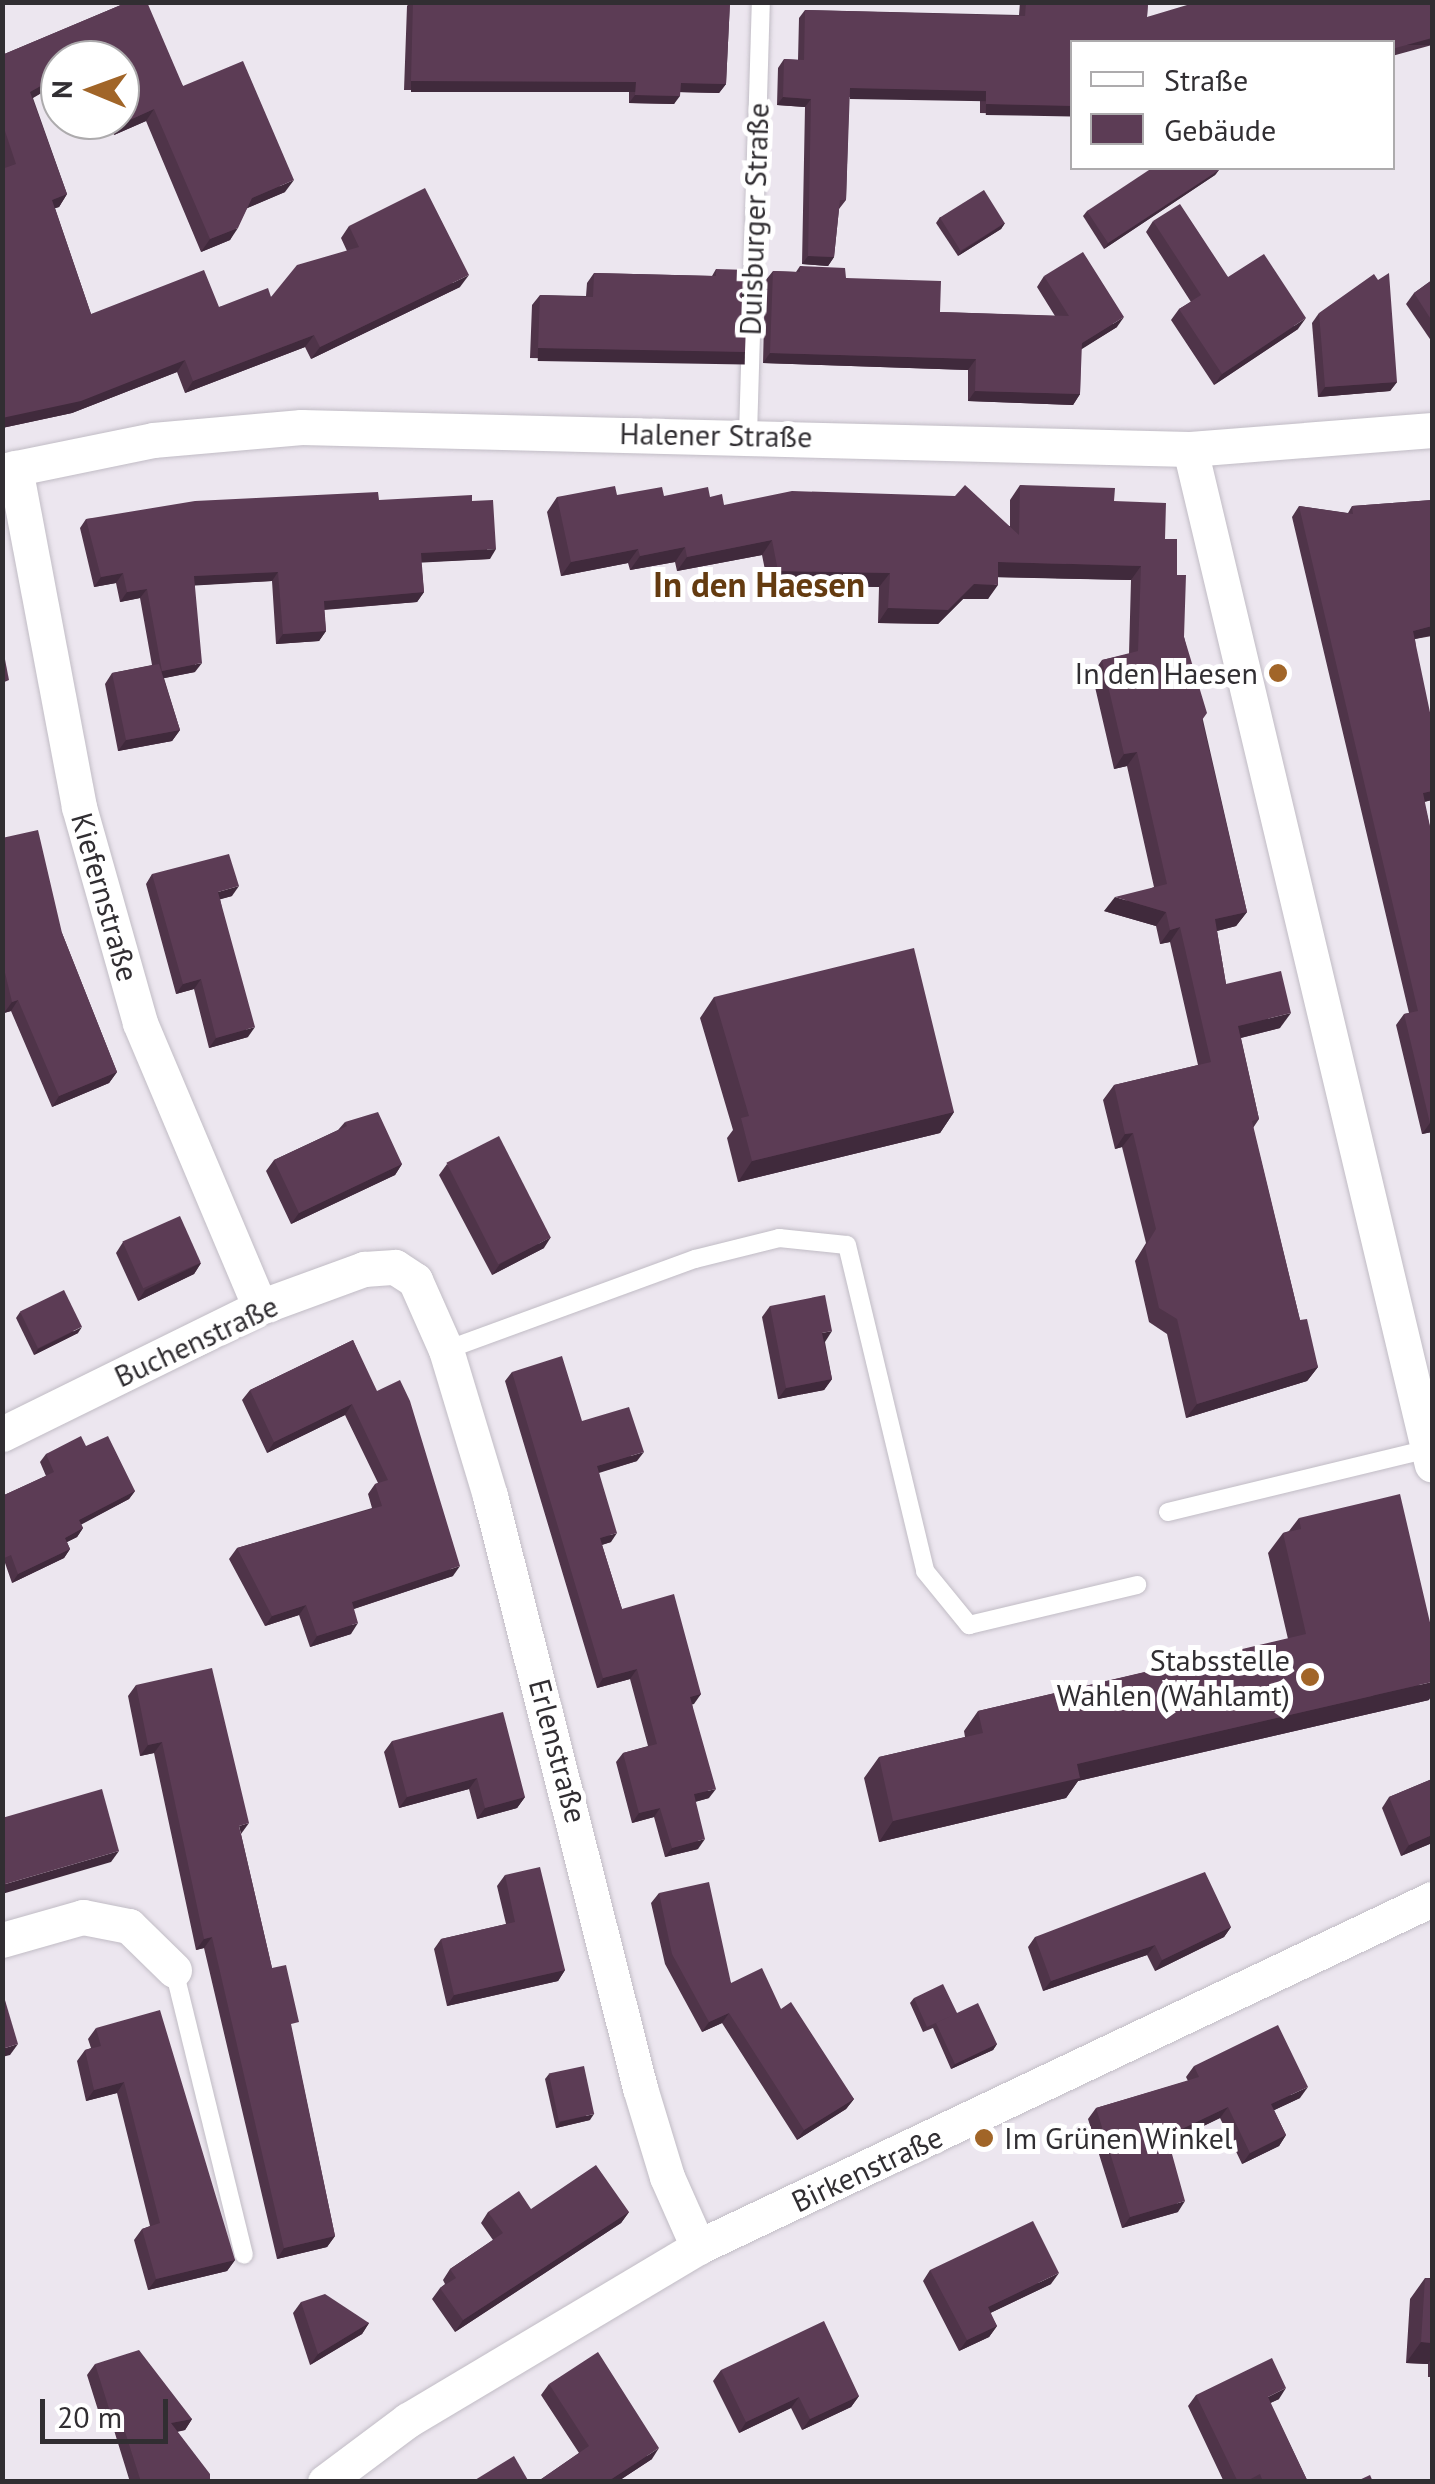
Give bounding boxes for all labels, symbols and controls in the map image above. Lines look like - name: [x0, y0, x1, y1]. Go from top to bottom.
- north arrow: [40, 40, 140, 140]
- legend: [1070, 40, 1395, 170]
- text: Straße: [1164, 60, 1248, 99]
- text: N: [43, 80, 80, 99]
- street label: Duisburger Straße: [732, 102, 776, 336]
- text: Gebäude: [1164, 110, 1276, 149]
- street label: Halener Straße: [619, 415, 813, 455]
- district label: In den Haesen: [653, 563, 865, 605]
- place label: In den Haesen: [1074, 655, 1258, 691]
- marker: In den Haesen: [1267, 662, 1289, 684]
- street label: Kiefernstraße: [64, 809, 146, 985]
- street label: Buchenstraße: [109, 1287, 283, 1395]
- place label: Stabsstelle Wahlen (Wahlamt): [1057, 1642, 1290, 1712]
- marker: Stabsstelle Wahlen (Wahlamt): [1299, 1666, 1321, 1688]
- street label: Erlenstraße: [522, 1675, 594, 1827]
- street label: Birkenstraße: [786, 2118, 948, 2220]
- place label: Im Grünen Winkel: [1004, 2120, 1233, 2156]
- marker: Im Grünen Winkel: [973, 2127, 995, 2149]
- scale bar: [45, 2379, 172, 2441]
- text: 20 m: [57, 2397, 122, 2436]

